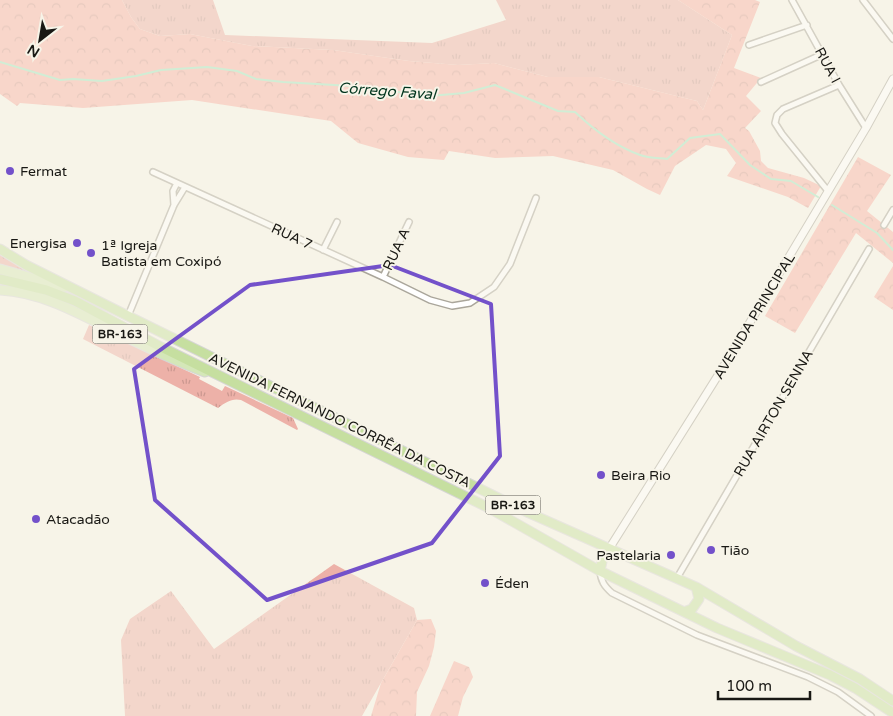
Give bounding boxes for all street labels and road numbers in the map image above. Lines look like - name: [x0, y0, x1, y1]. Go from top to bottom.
- street label: RUA I: [811, 44, 844, 86]
- street label: RUA 7: [269, 220, 315, 253]
- street label: RUA A: [379, 225, 414, 273]
- street label: AVENIDA PRINCIPAL: [710, 250, 799, 382]
- road number: BR-163: [92, 324, 148, 344]
- street label: RUA AIRTON SENNA: [730, 347, 817, 480]
- street label: AVENIDA FERNANDO CORRÊA DA COSTA: [206, 349, 473, 491]
- road number: BR-163: [486, 496, 540, 514]

